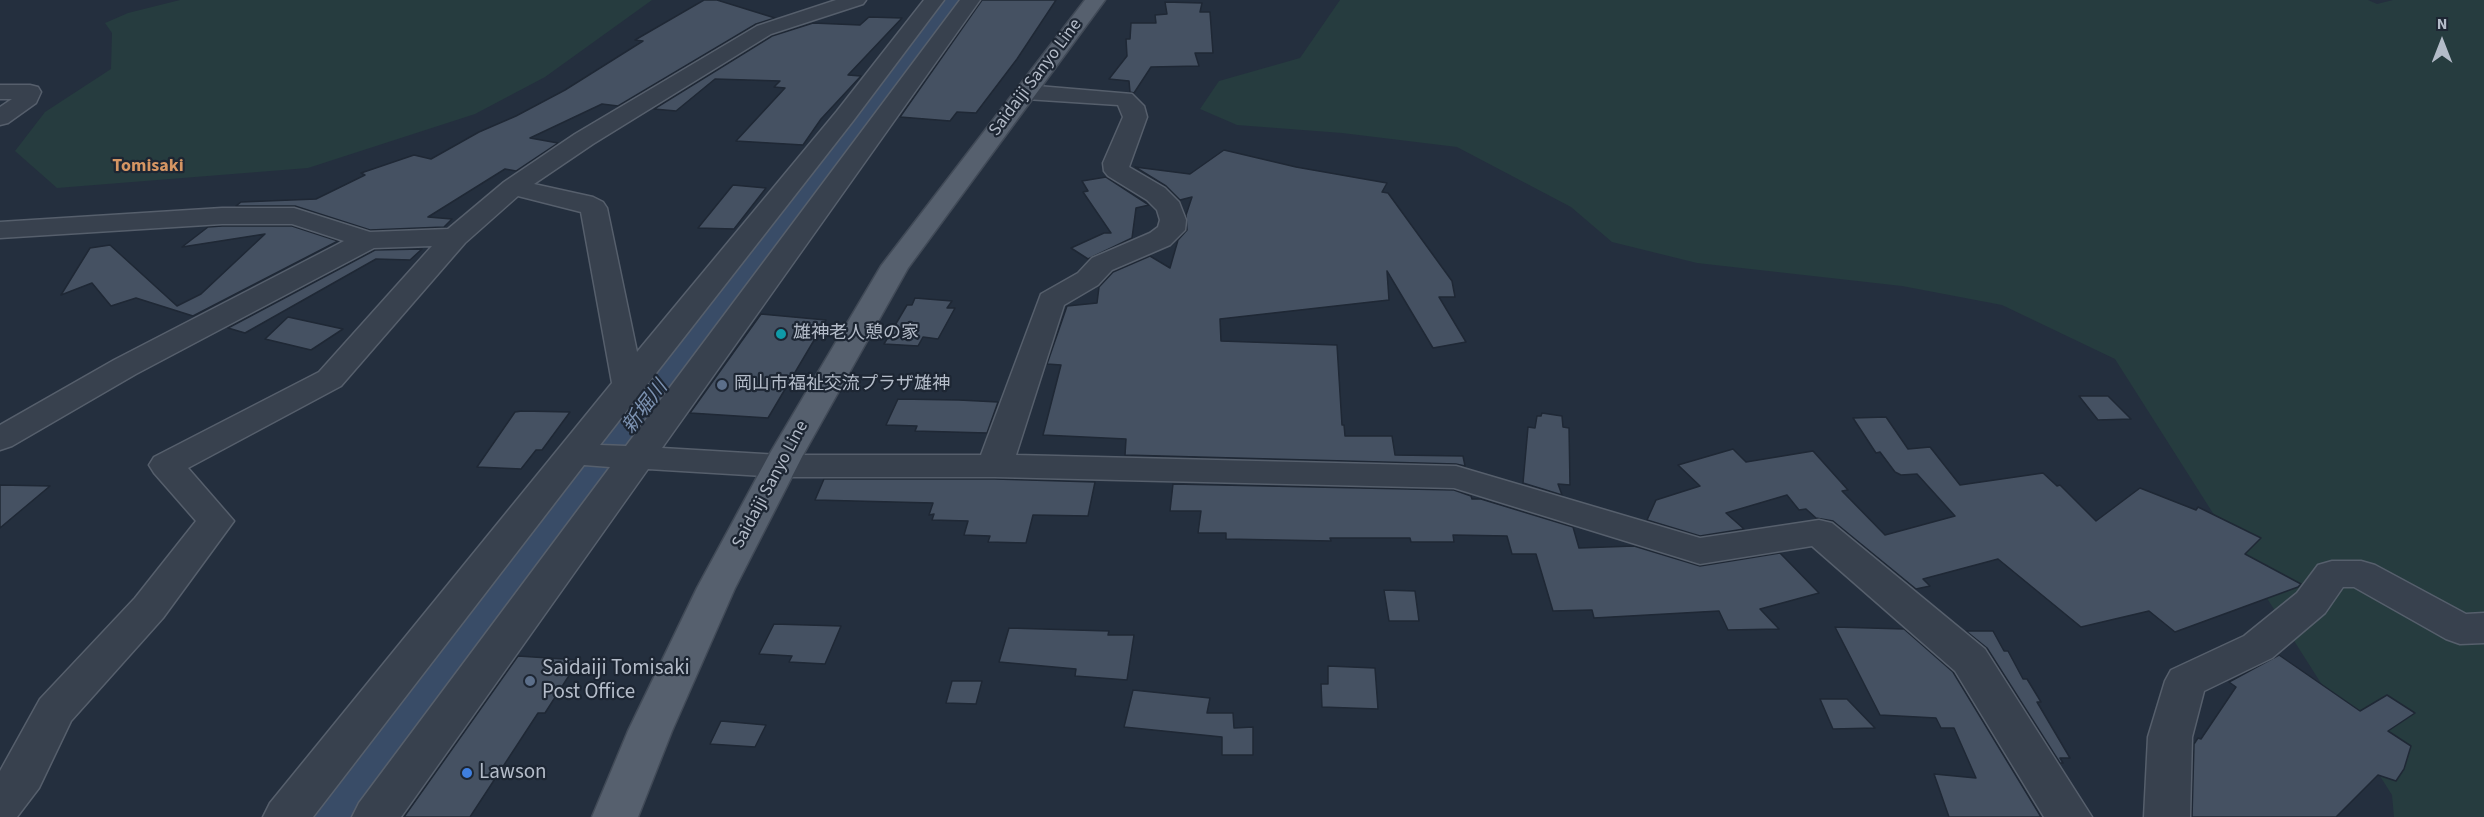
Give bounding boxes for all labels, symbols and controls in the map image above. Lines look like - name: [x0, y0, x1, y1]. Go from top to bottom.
- north arrow: [2412, 12, 2472, 72]
- text: N: [2437, 13, 2447, 35]
- street label: Saidaiji Sanyo Line: [985, 15, 1087, 141]
- district label: Tomisaki: [112, 156, 184, 178]
- place label: 雄神老人憩の家: [793, 323, 919, 345]
- marker: 雄神老人憩の家: [774, 327, 788, 341]
- place label: 岡山市福祉交流プラザ雄神: [734, 374, 950, 396]
- water label: 新堀川: [618, 377, 674, 439]
- marker: 岡山市福祉交流プラザ雄神: [715, 378, 729, 392]
- street label: Saidaiji Sanyo Line: [728, 418, 814, 552]
- place label: Saidaiji Tomisaki Post Office: [542, 656, 690, 706]
- marker: Saidaiji Tomisaki Post Office: [523, 674, 537, 688]
- place label: Lawson: [479, 760, 547, 786]
- marker: Lawson: [460, 766, 474, 780]

